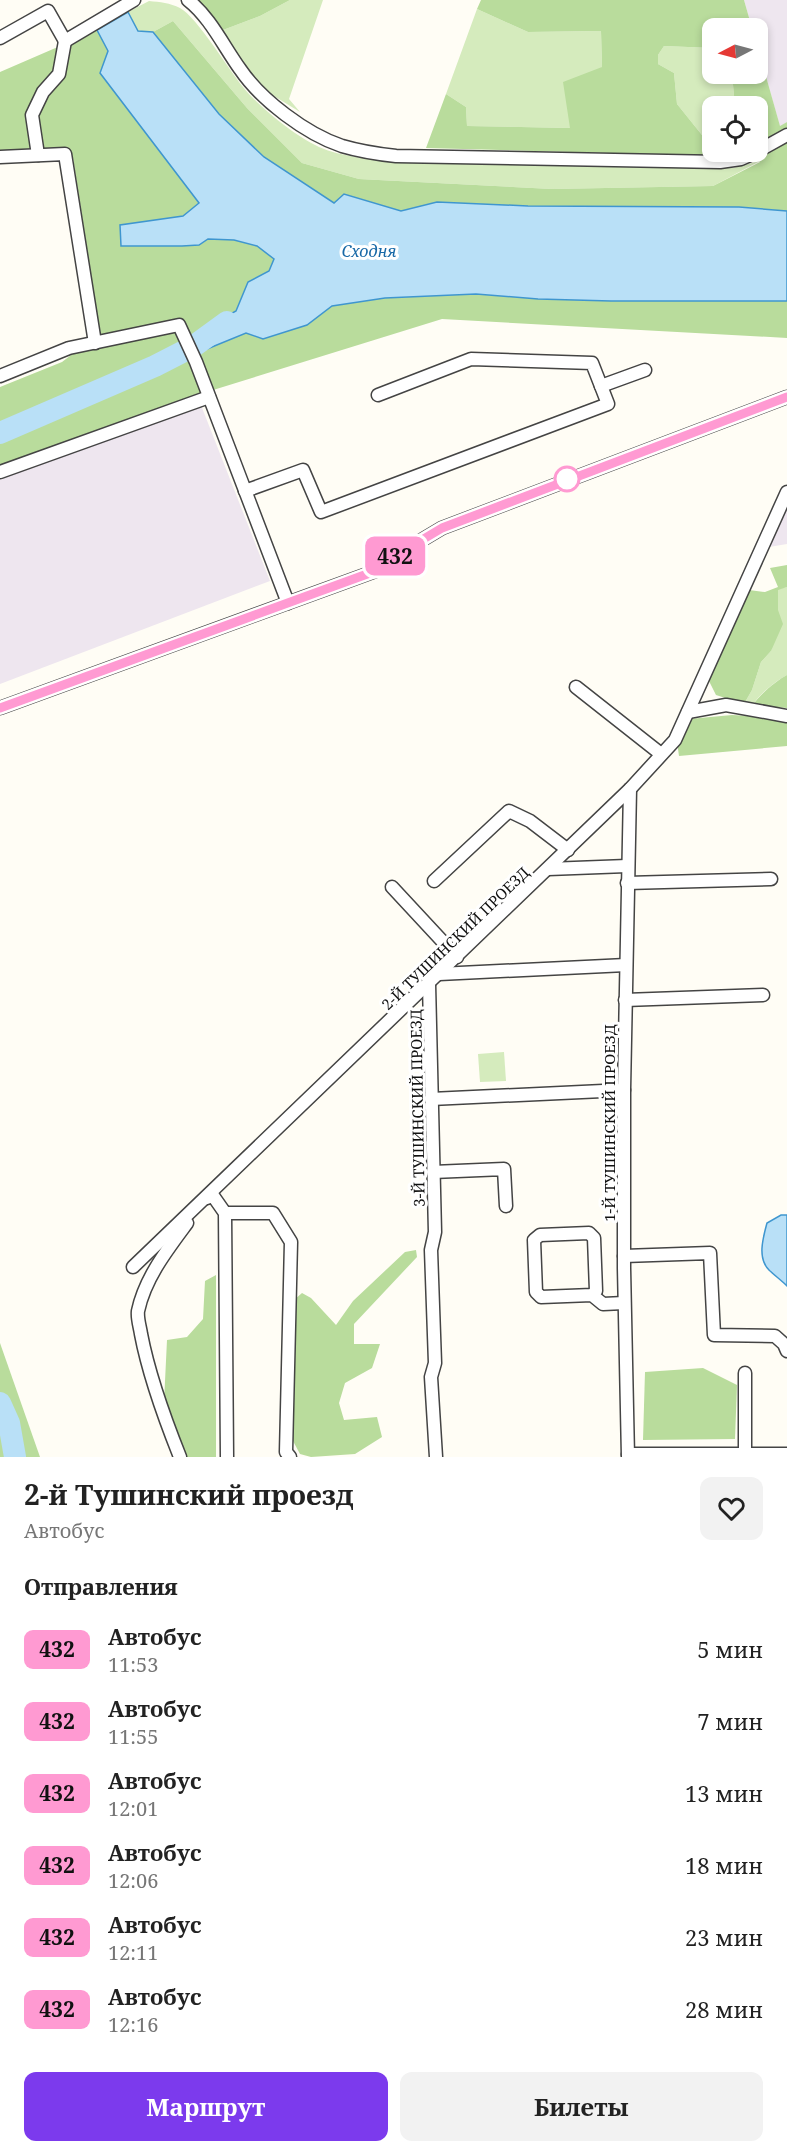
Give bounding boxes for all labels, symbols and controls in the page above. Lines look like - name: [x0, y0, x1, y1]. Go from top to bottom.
- north arrow: [702, 18, 768, 84]
- map controls: [702, 18, 768, 162]
- button: locate: [702, 96, 768, 162]
- water label: Сходня: [342, 240, 396, 262]
- unlabelled marker: [554, 466, 580, 492]
- line badge: 432: [360, 536, 430, 576]
- text: 432: [377, 542, 413, 570]
- street label: 2-Й ТУШИНСКИЙ ПРОЕЗД: [377, 862, 533, 1014]
- street label: 3-Й ТУШИНСКИЙ ПРОЕЗД: [405, 1009, 429, 1207]
- street label: 1-Й ТУШИНСКИЙ ПРОЕЗД: [599, 1024, 619, 1222]
- text: 2-й Тушинский проезд: [24, 1475, 353, 1513]
- button: heart: [700, 1477, 763, 1540]
- text: Автобус: [24, 1517, 104, 1544]
- text: Отправления: [24, 1571, 178, 1601]
- text: Автобус: [108, 1621, 201, 1651]
- text: 5 мин: [697, 1634, 763, 1664]
- text: 432: [39, 1635, 75, 1663]
- text: 11:53: [108, 1651, 158, 1678]
- text: Автобус: [108, 1693, 201, 1723]
- text: 7 мин: [697, 1706, 763, 1736]
- text: 432: [39, 1707, 75, 1735]
- text: 11:55: [108, 1723, 158, 1750]
- text: Автобус: [108, 1765, 201, 1795]
- text: 13 мин: [685, 1778, 763, 1808]
- text: 432: [39, 1779, 75, 1807]
- text: 12:01: [108, 1795, 158, 1822]
- text: Автобус: [108, 1837, 201, 1867]
- text: 18 мин: [685, 1850, 763, 1880]
- text: 432: [39, 1851, 75, 1879]
- text: 12:06: [108, 1867, 158, 1894]
- text: Автобус: [108, 1909, 201, 1939]
- text: 23 мин: [685, 1922, 763, 1952]
- text: 432: [39, 1923, 75, 1951]
- text: 12:11: [108, 1939, 158, 1966]
- text: Автобус: [108, 1981, 201, 2011]
- text: 28 мин: [685, 1994, 763, 2024]
- text: 432: [39, 1995, 75, 2023]
- text: 12:16: [108, 2011, 158, 2038]
- button: Маршрут: [24, 2072, 388, 2141]
- button: Билеты: [400, 2072, 763, 2141]

